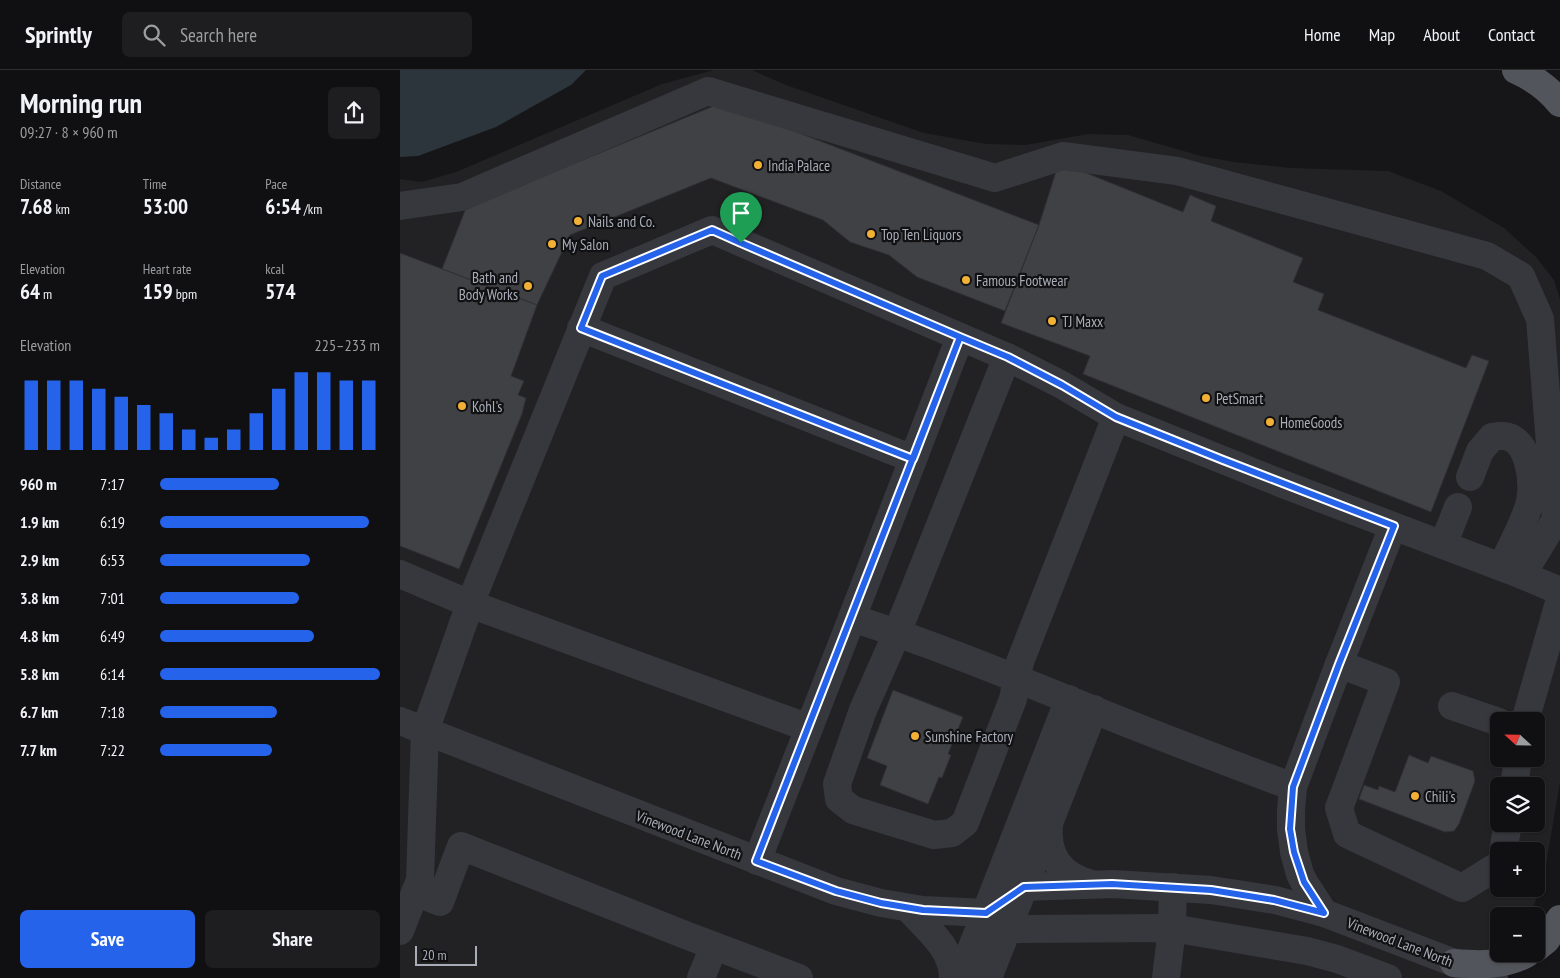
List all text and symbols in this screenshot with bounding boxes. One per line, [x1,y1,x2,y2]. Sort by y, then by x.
search box [122,12,472,57]
text: Sprintly [25,19,92,50]
icon: search [140,21,168,49]
text: Search here [180,23,257,47]
text: Home [1304,23,1341,46]
text: Map [1369,23,1395,46]
text: About [1423,23,1460,46]
text: Contact [1488,23,1535,46]
text: Morning run [20,84,142,121]
button: share [328,87,380,139]
text: 09:27 · 8 × 960 m [20,122,118,142]
place label: India Palace [768,156,830,175]
marker: India Palace [752,159,764,171]
text: Distance [20,175,61,193]
text: Time [143,175,167,193]
text: Pace [265,175,287,193]
pin [720,192,762,243]
text: 7.68 [20,193,52,220]
text: 53:00 [143,193,188,220]
text: 6:54 [265,193,301,220]
icon: arrive [727,199,755,227]
text: km [52,200,70,218]
text: /km [301,200,322,218]
place label: Nails and Co. [588,212,655,231]
marker: Nails and Co. [572,215,584,227]
place label: Top Ten Liquors [881,225,961,244]
marker: Top Ten Liquors [865,228,877,240]
place label: My Salon [562,235,609,254]
marker: My Salon [546,238,558,250]
text: Elevation [20,260,65,278]
text: Heart rate [143,260,192,278]
text: kcal [265,260,284,278]
place label: Bath and Body Works [459,268,518,304]
place label: Famous Footwear [976,271,1068,290]
marker: Famous Footwear [960,274,972,286]
text: 64 [20,278,40,305]
text: 159 [143,278,173,305]
text: 574 [265,278,295,305]
marker: Bath and Body Works [522,280,534,292]
text: m [40,285,52,303]
text: bpm [173,285,197,303]
place label: TJ Maxx [1062,312,1103,331]
marker: TJ Maxx [1046,315,1058,327]
text: Elevation [20,335,71,355]
text: 225–233 m [315,335,380,355]
place label: PetSmart [1216,389,1263,408]
marker: PetSmart [1200,392,1212,404]
place label: Kohl's [472,397,502,416]
marker: Kohl's [456,400,468,412]
place label: HomeGoods [1280,413,1342,432]
marker: HomeGoods [1264,416,1276,428]
text: 960 m [20,474,57,494]
text: 7:17 [100,474,125,494]
text: 1.9 km [20,512,59,532]
text: 6:19 [100,512,125,532]
text: 2.9 km [20,550,59,570]
text: 6:53 [100,550,125,570]
text: 3.8 km [20,588,59,608]
text: 7:01 [100,588,125,608]
text: 4.8 km [20,626,59,646]
text: 6:49 [100,626,125,646]
text: 5.8 km [20,664,59,684]
text: 6:14 [100,664,125,684]
text: 6.7 km [20,702,58,722]
text: 7:18 [100,702,125,722]
north arrow [1490,712,1545,768]
map controls [1490,712,1545,962]
place label: Sunshine Factory [925,727,1014,746]
marker: Sunshine Factory [909,730,921,742]
text: 7.7 km [20,740,57,760]
text: 7:22 [100,740,125,760]
button: layers [1490,777,1545,832]
place label: Chili's [1425,787,1455,806]
marker: Chili's [1409,790,1421,802]
street label: Vinewood Lane North [632,806,745,864]
button: + [1490,842,1545,897]
button: − [1490,907,1545,962]
button: Save [20,910,195,968]
button: Share [205,910,380,968]
street label: Vinewood Lane North [1343,913,1456,971]
scale bar [415,943,478,966]
text: 20 m [422,946,447,964]

